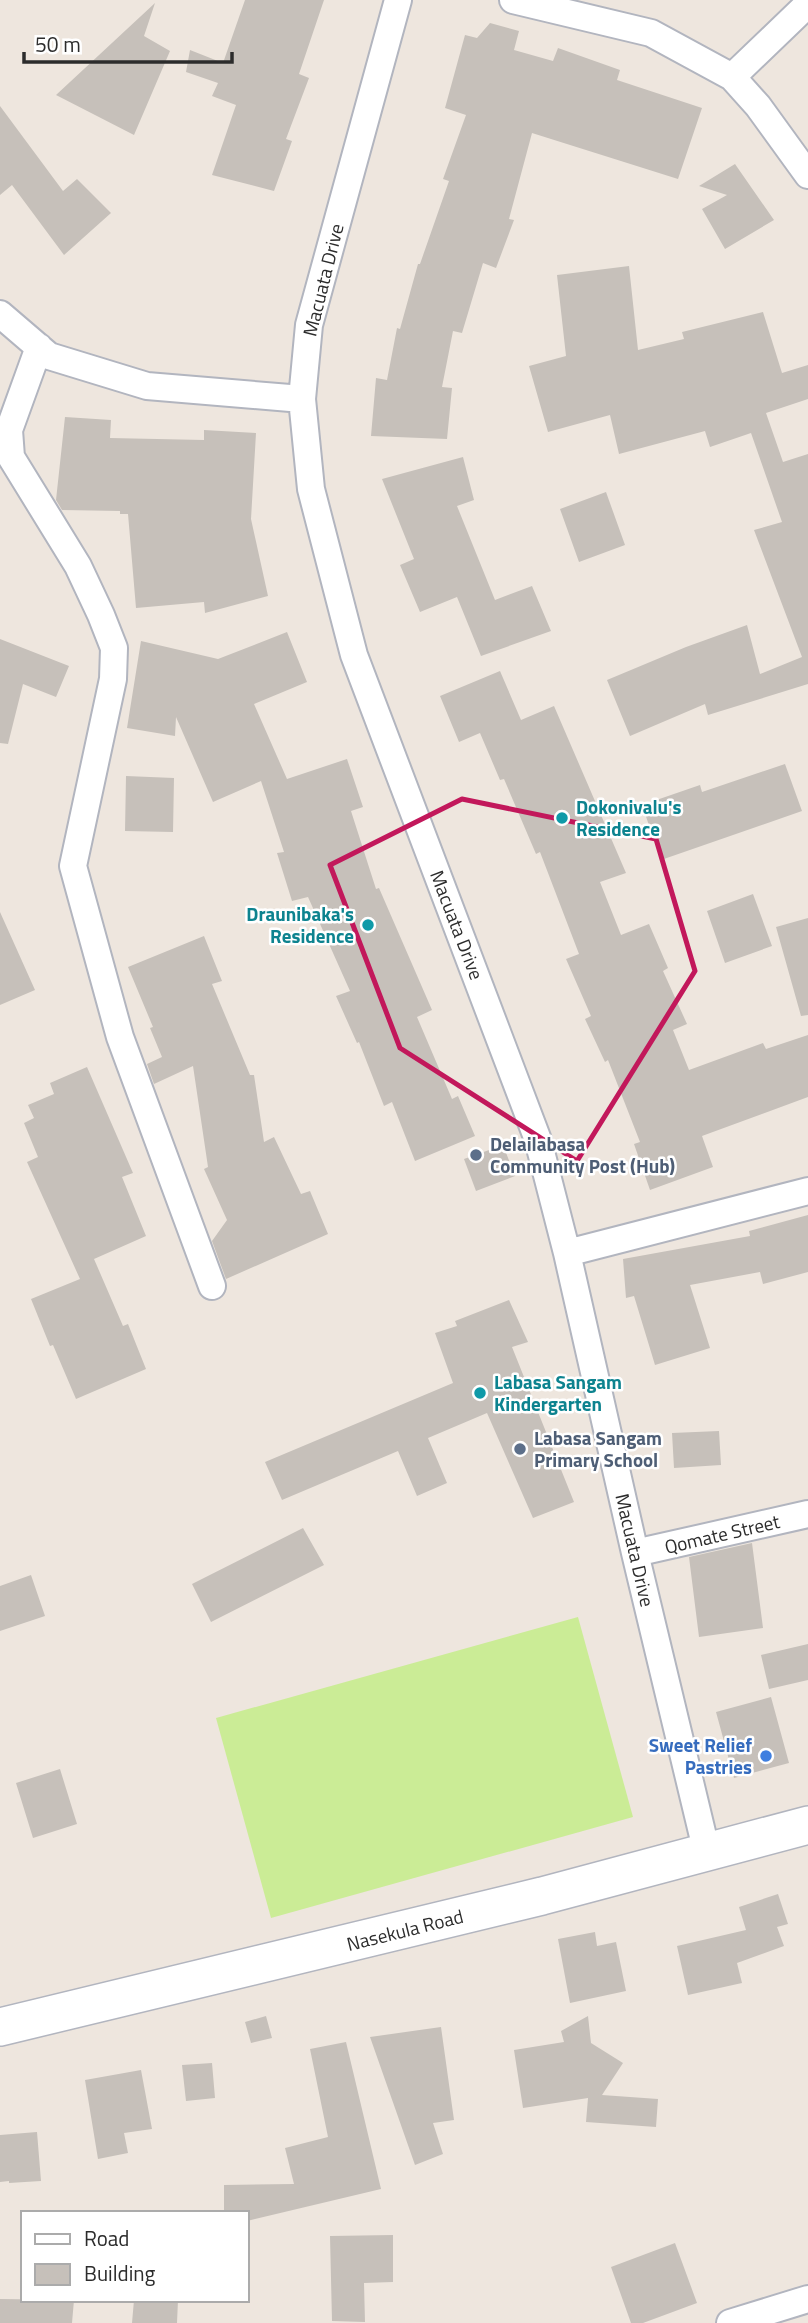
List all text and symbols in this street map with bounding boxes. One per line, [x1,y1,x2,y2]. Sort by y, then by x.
scale bar [24,21,233,65]
text: 50 m [35,28,81,60]
street label: Macuata Drive [294,220,351,339]
place label: Dokonivalu's Residence [576,792,682,843]
marker: Dokonivalu's Residence [554,810,570,826]
street label: Macuata Drive [423,866,492,984]
place label: Draunibaka's Residence [246,899,354,950]
marker: Draunibaka's Residence [360,917,376,933]
place label: Delailabasa Community Post (Hub) [490,1129,675,1180]
marker: Delailabasa Community Post (Hub) [468,1147,484,1163]
place label: Labasa Sangam Kindergarten [494,1367,622,1418]
marker: Labasa Sangam Kindergarten [472,1385,488,1401]
place label: Labasa Sangam Primary School [534,1423,662,1474]
marker: Labasa Sangam Primary School [512,1441,528,1457]
street label: Macuata Drive [608,1490,663,1609]
street label: Qomate Street [661,1506,783,1561]
place label: Sweet Relief Pastries [649,1730,752,1781]
marker: Sweet Relief Pastries [758,1748,774,1764]
street label: Nasekula Road [344,1901,466,1958]
legend [21,2211,248,2302]
text: Road [84,2222,129,2254]
text: Building [84,2257,156,2289]

